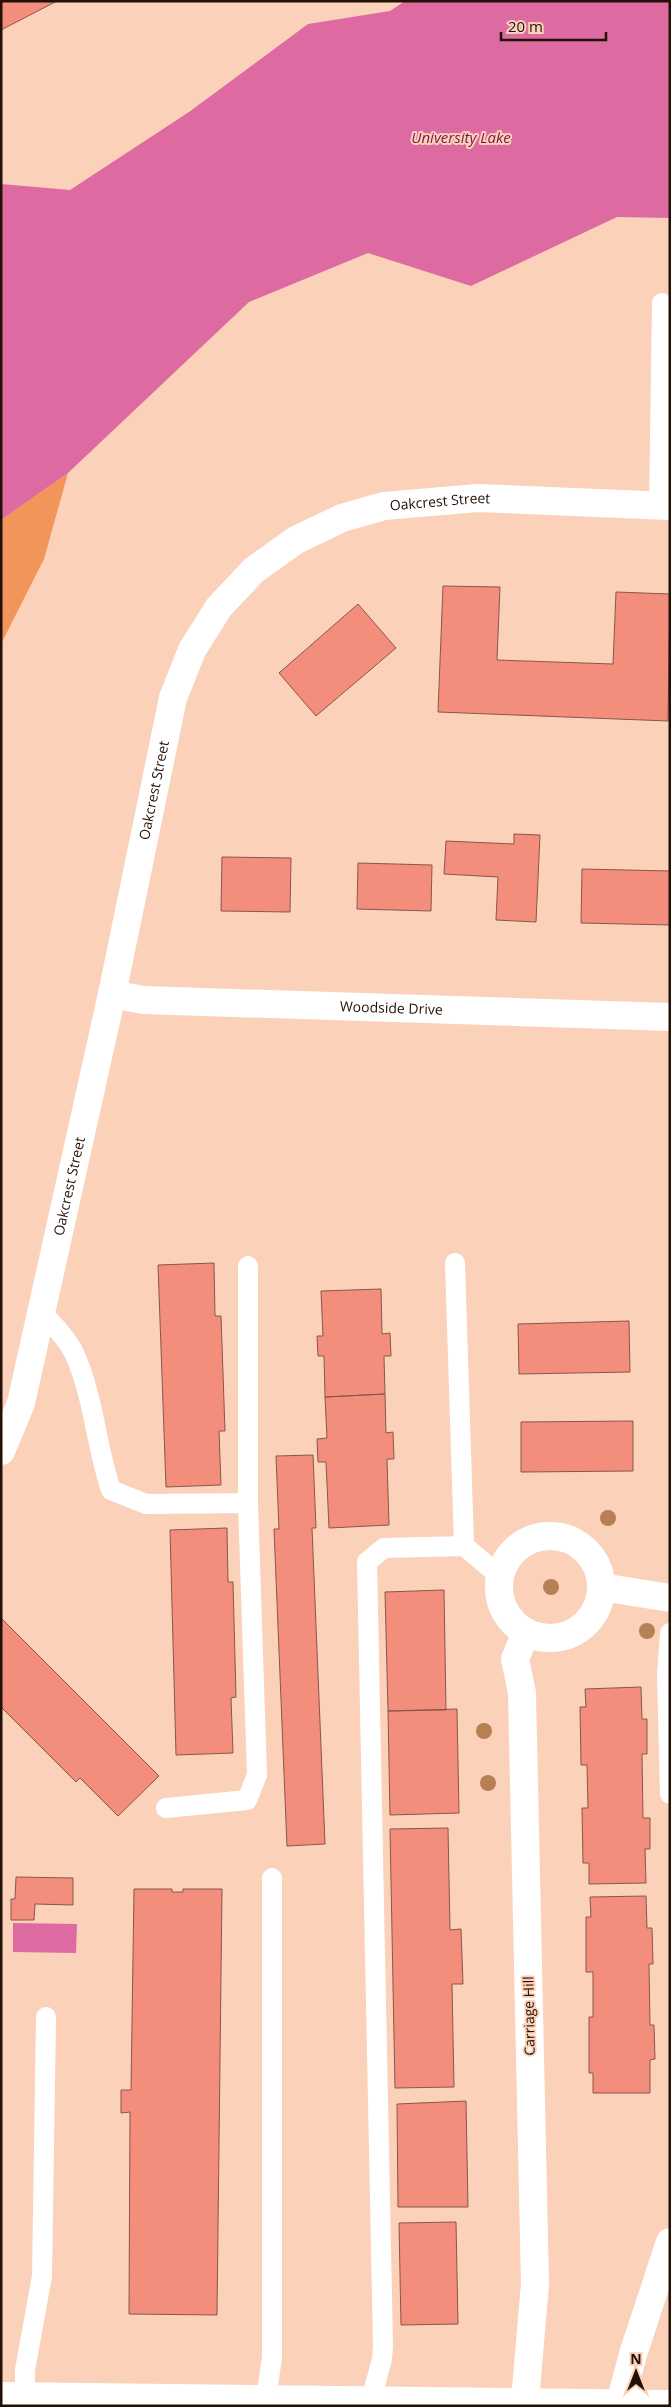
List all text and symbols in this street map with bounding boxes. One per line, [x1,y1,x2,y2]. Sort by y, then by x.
scale bar [501,10,606,42]
text: 20 m [508,16,543,36]
water label: University Lake [411,127,511,147]
street label: Oakcrest Street [389,488,491,514]
street label: Oakcrest Street [134,739,173,841]
street label: Woodside Drive [340,996,443,1019]
street label: Oakcrest Street [49,1135,89,1237]
street label: Carriage Hill [518,1976,539,2056]
north arrow [611,2347,661,2397]
text: N [630,2349,642,2368]

